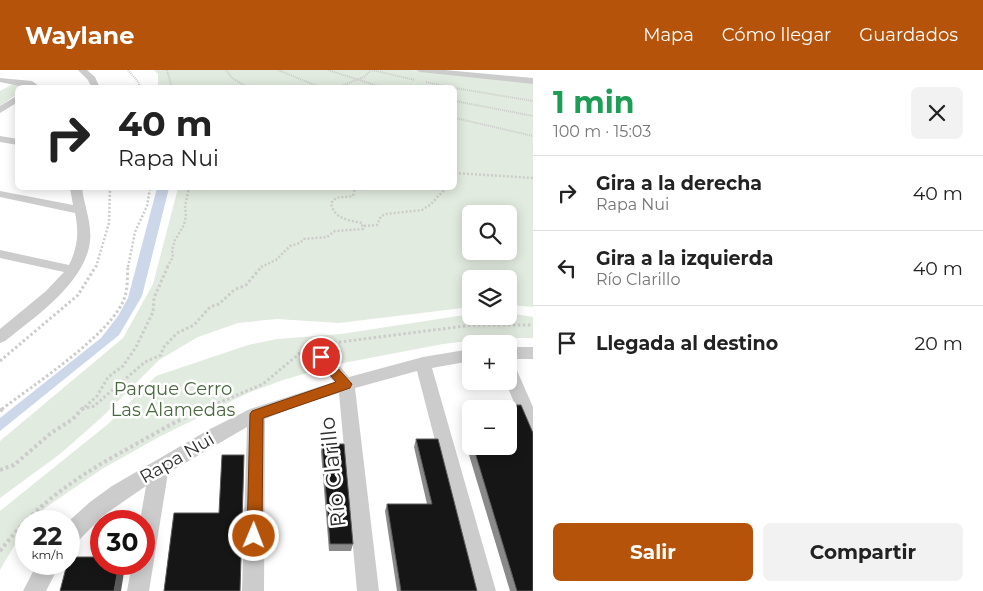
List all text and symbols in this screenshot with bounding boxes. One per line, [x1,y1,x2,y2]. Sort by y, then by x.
text: Waylane [25,21,134,50]
text: Mapa [643,24,694,46]
text: Cómo llegar [722,24,831,46]
text: Guardados [859,24,958,46]
text: 1 min [553,84,634,121]
button: close [911,87,963,139]
text: 40 m [118,102,213,145]
icon: right [35,105,100,170]
text: 100 m · 15:03 [553,122,651,141]
text: Rapa Nui [118,145,219,172]
text: Gira a la derecha [596,172,762,195]
icon: right [553,179,581,207]
text: 40 m [913,182,963,205]
text: Rapa Nui [596,195,669,214]
map controls [462,205,517,455]
button: search [462,205,517,260]
text: Gira a la izquierda [596,247,774,270]
icon: left [553,254,581,282]
text: 40 m [913,257,963,280]
button: layers [462,270,517,325]
text: Río Clarillo [596,270,680,289]
icon: arrive [553,329,581,357]
text: Llegada al destino [596,332,778,355]
text: 20 m [915,332,963,355]
button: + [462,335,517,390]
pin [300,336,342,378]
icon: arrive [307,343,335,371]
park label: Parque Cerro Las Alamedas [111,378,236,421]
button: − [462,400,517,455]
street label: Río Clarillo [314,416,351,528]
street label: Rapa Nui [136,428,218,488]
position arrow [227,509,279,561]
speed limit sign: 30 [90,510,155,575]
text: 22 [33,521,62,551]
button: Salir [553,523,753,581]
button: Compartir [763,523,963,581]
text: km/h [31,547,64,562]

